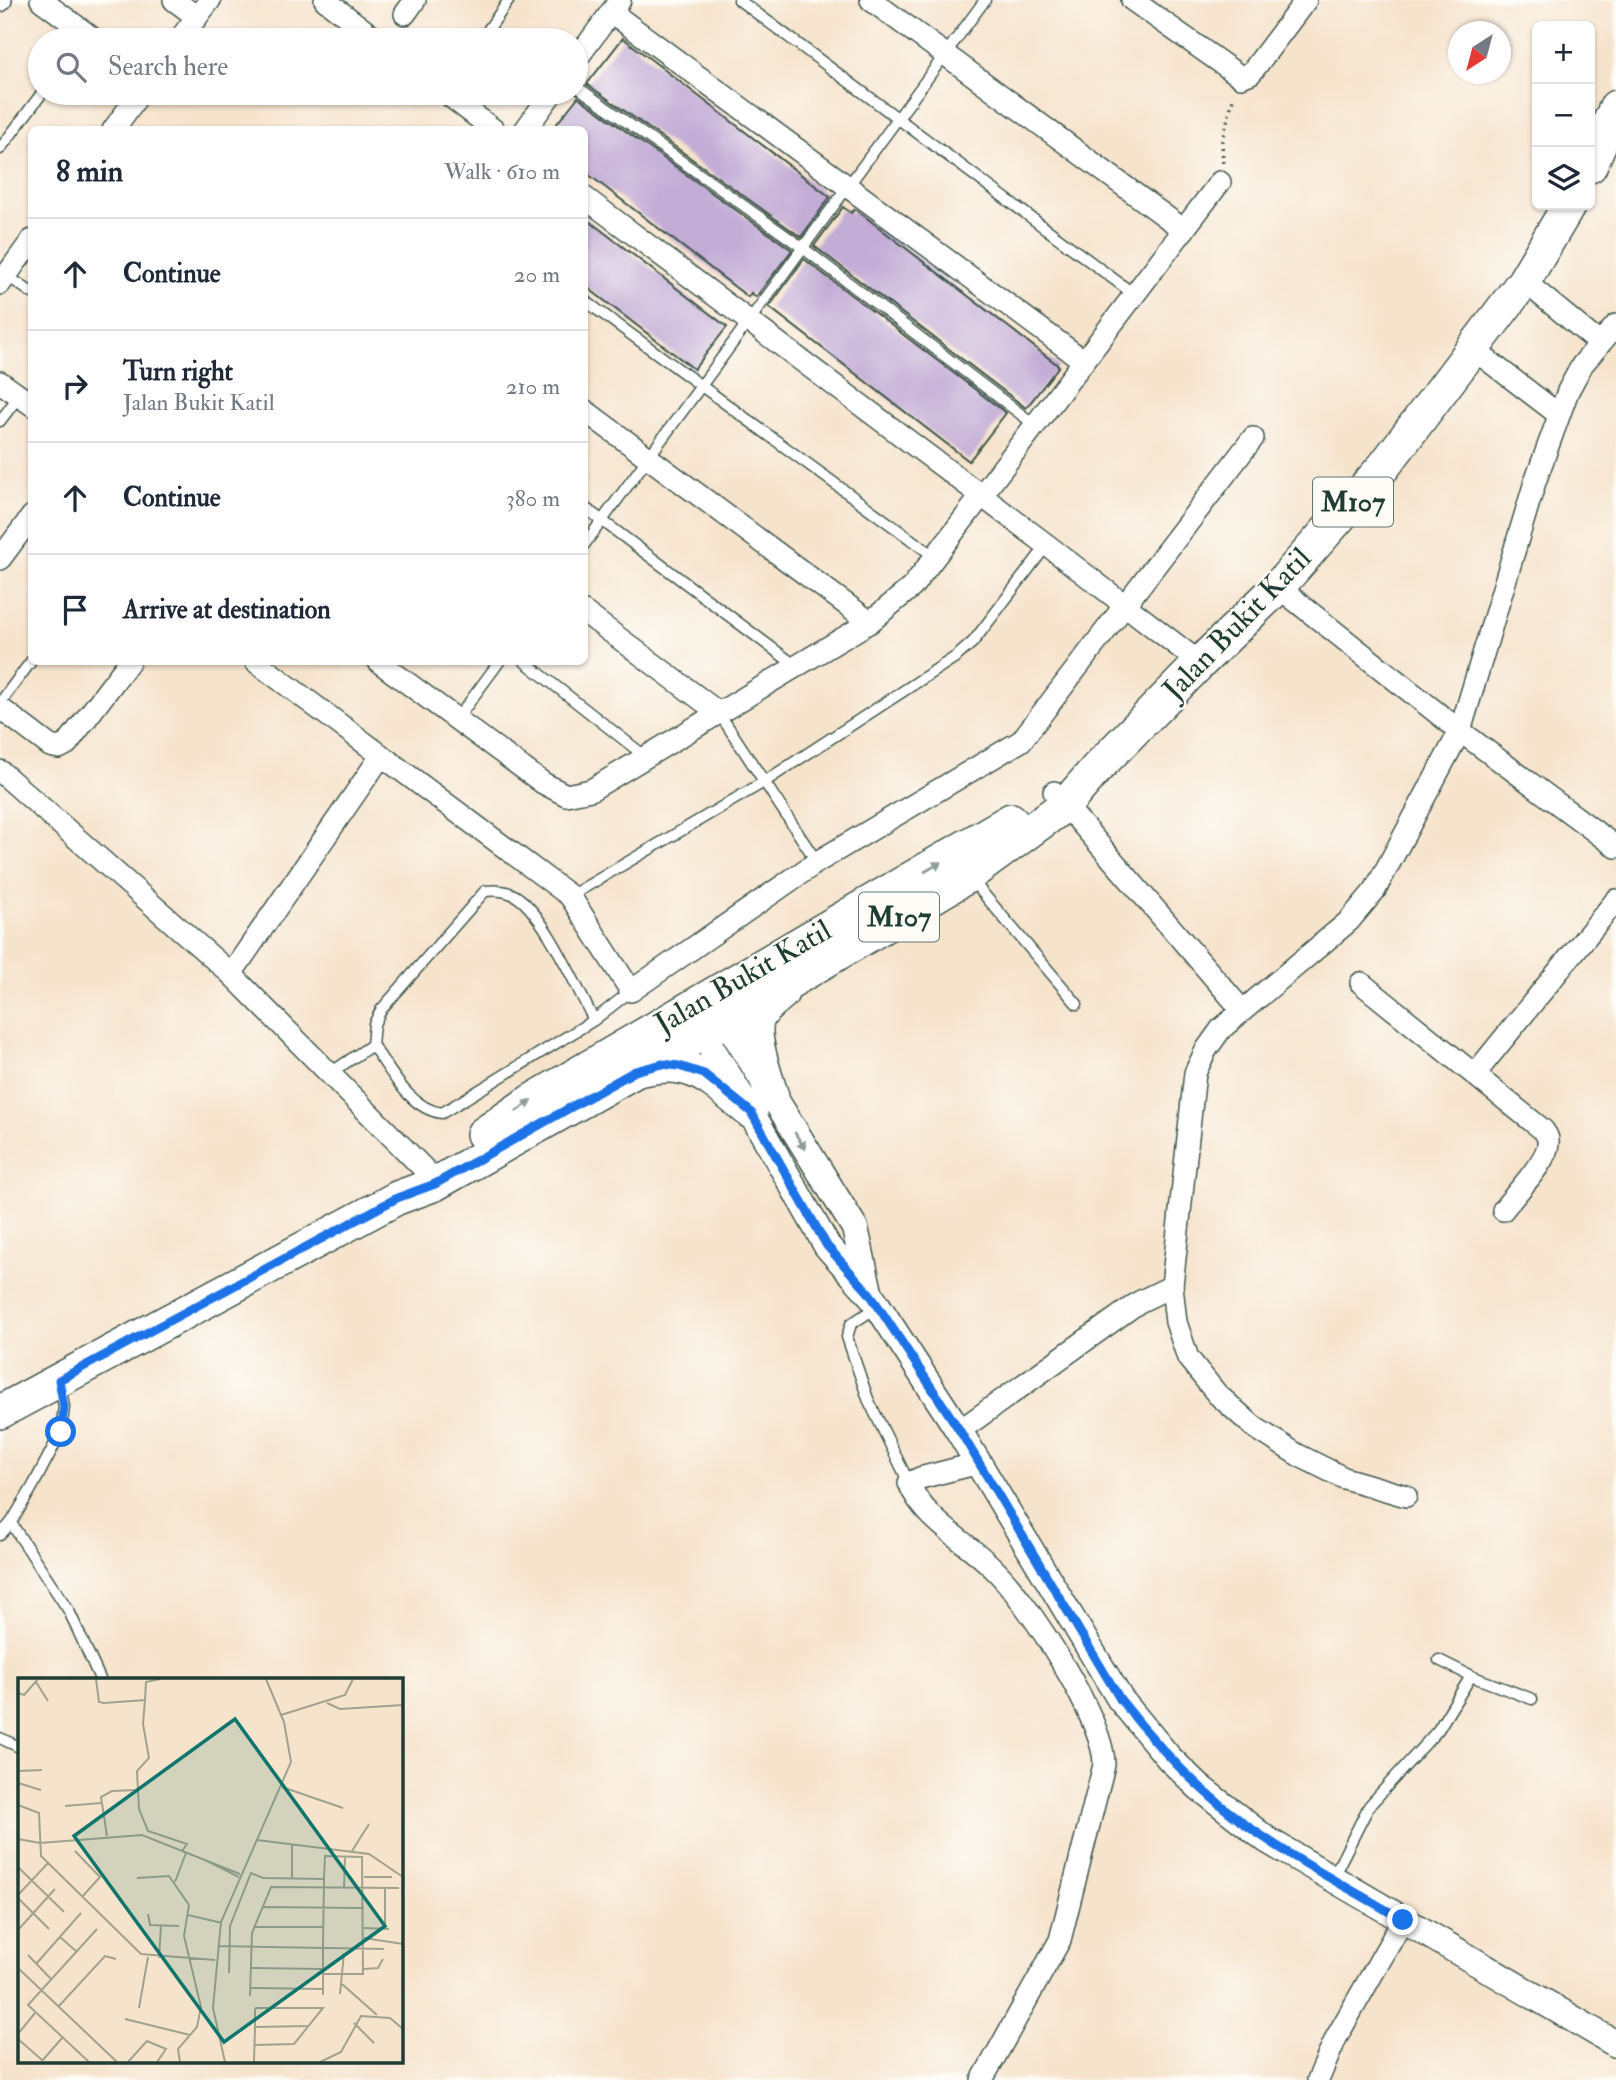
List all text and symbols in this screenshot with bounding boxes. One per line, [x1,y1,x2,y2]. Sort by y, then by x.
north arrow [1448,21,1511,84]
map controls [1532,21,1595,210]
button: + [1532,21,1595,84]
search box [28,28,588,105]
icon: search [52,48,90,86]
text: Search here [108,51,228,83]
button: − [1532,84,1595,147]
button: layers [1532,147,1595,210]
text: 8 min [56,153,123,190]
text: Walk · 610 m [444,157,560,186]
icon: ahead [56,255,94,293]
text: Continue [123,258,221,290]
text: 20 m [514,260,560,289]
text: Turn right [123,356,233,388]
icon: right [56,367,94,405]
text: 210 m [506,372,560,401]
text: Jalan Bukit Katil [123,388,275,417]
road number: M107 [1313,477,1393,526]
icon: ahead [56,479,94,517]
text: Continue [123,482,221,514]
text: 380 m [506,484,560,513]
street label: Jalan Bukit Katil [1154,540,1319,709]
icon: arrive [56,591,94,629]
text: Arrive at destination [123,594,331,626]
one-way arrow [923,861,942,873]
road number: M107 [859,892,939,942]
street label: Jalan Bukit Katil [647,911,838,1043]
one-way arrow [515,1099,533,1113]
one-way arrow [794,1132,807,1151]
route start [45,1416,76,1447]
inset map [18,1678,402,2062]
route end [1387,1904,1418,1935]

